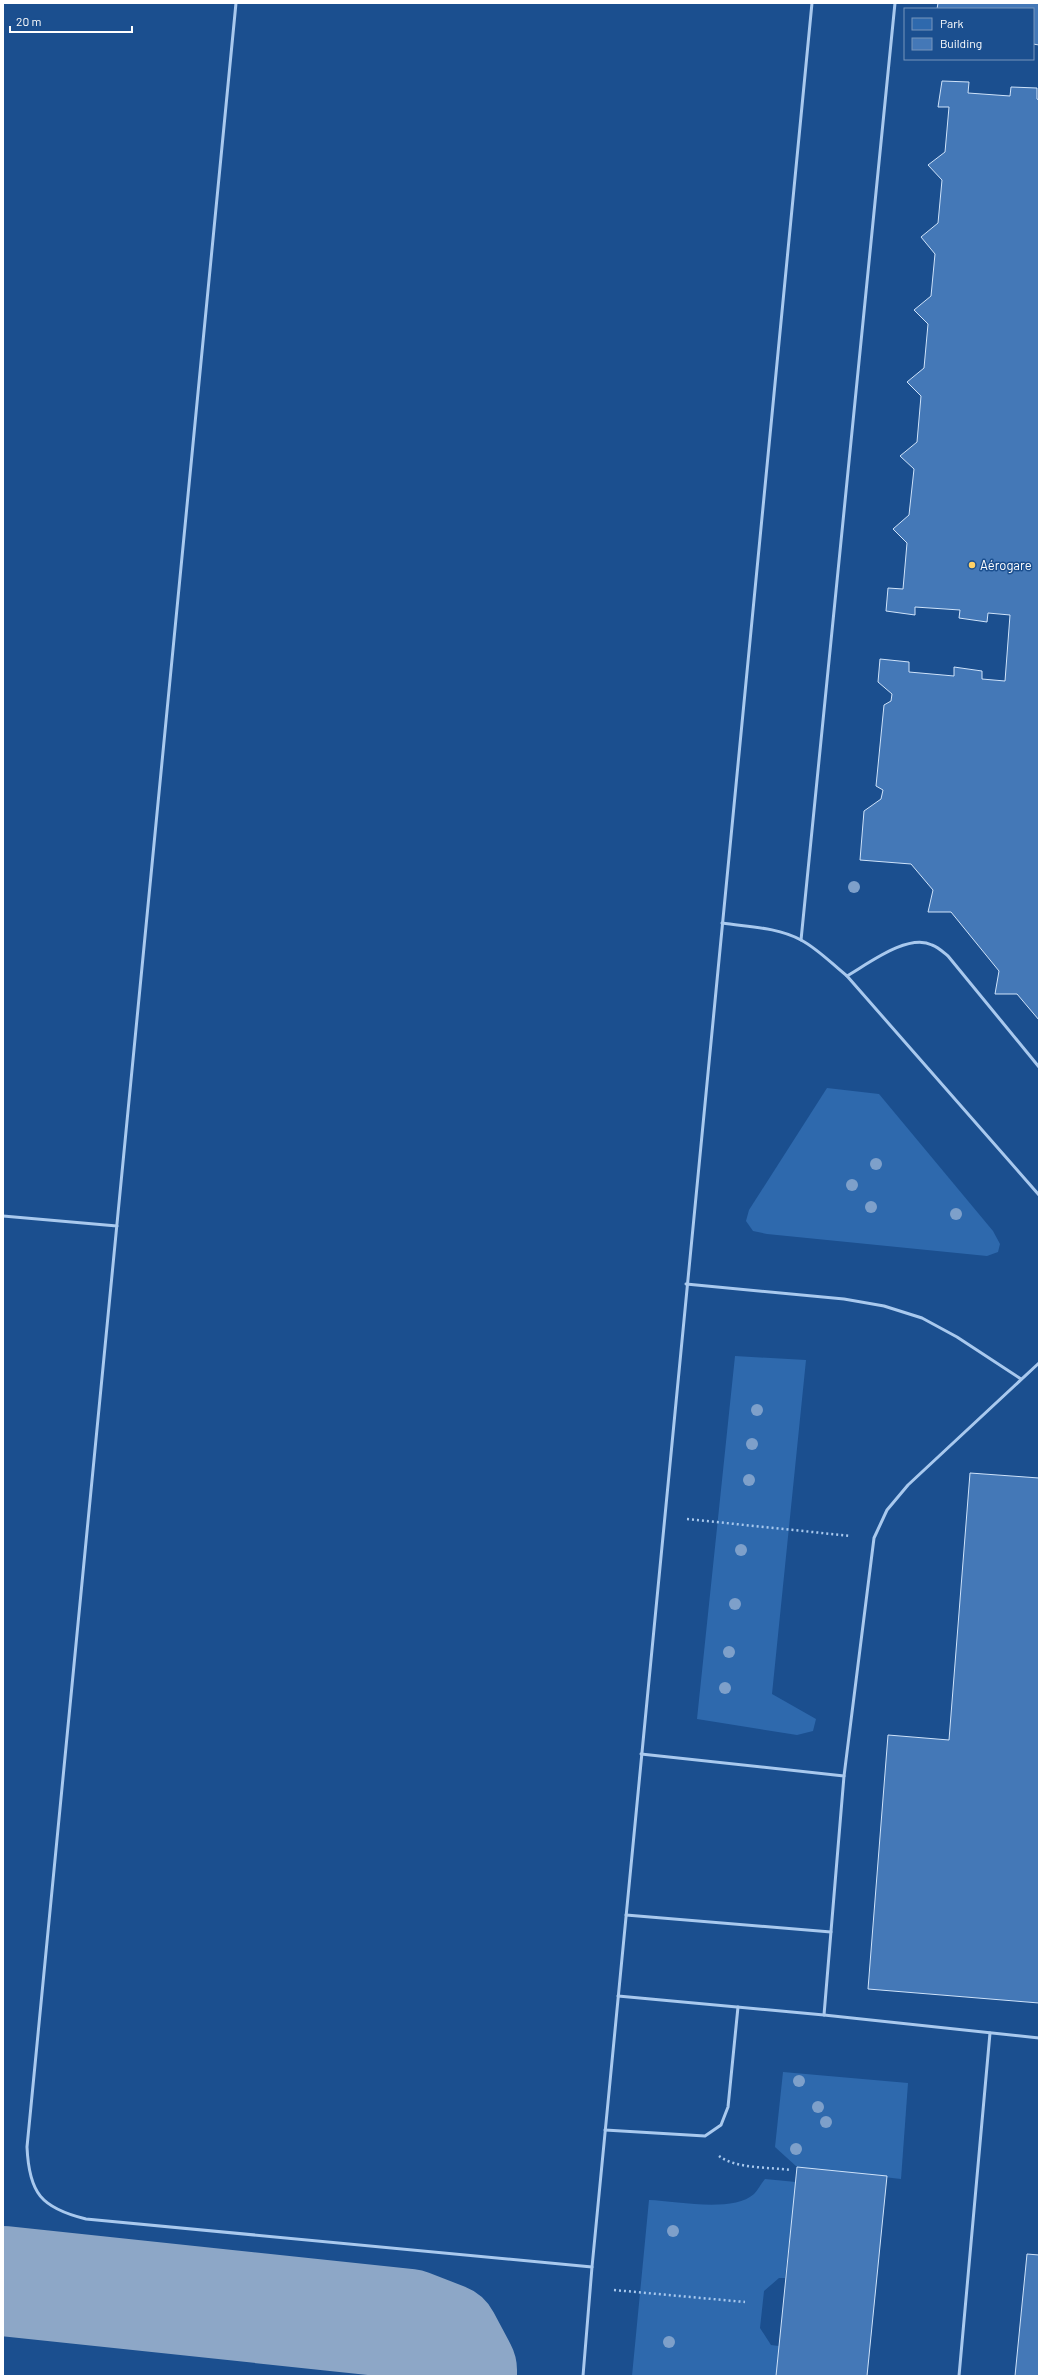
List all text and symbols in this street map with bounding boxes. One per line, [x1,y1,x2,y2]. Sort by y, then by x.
scale bar [10,8,132,34]
legend [904,8,1034,60]
text: 20 m [16,14,42,28]
text: Park [940,16,964,30]
text: Building [940,36,982,50]
place label: Aérogare [980,557,1032,573]
marker: Aérogare [967,560,977,570]

